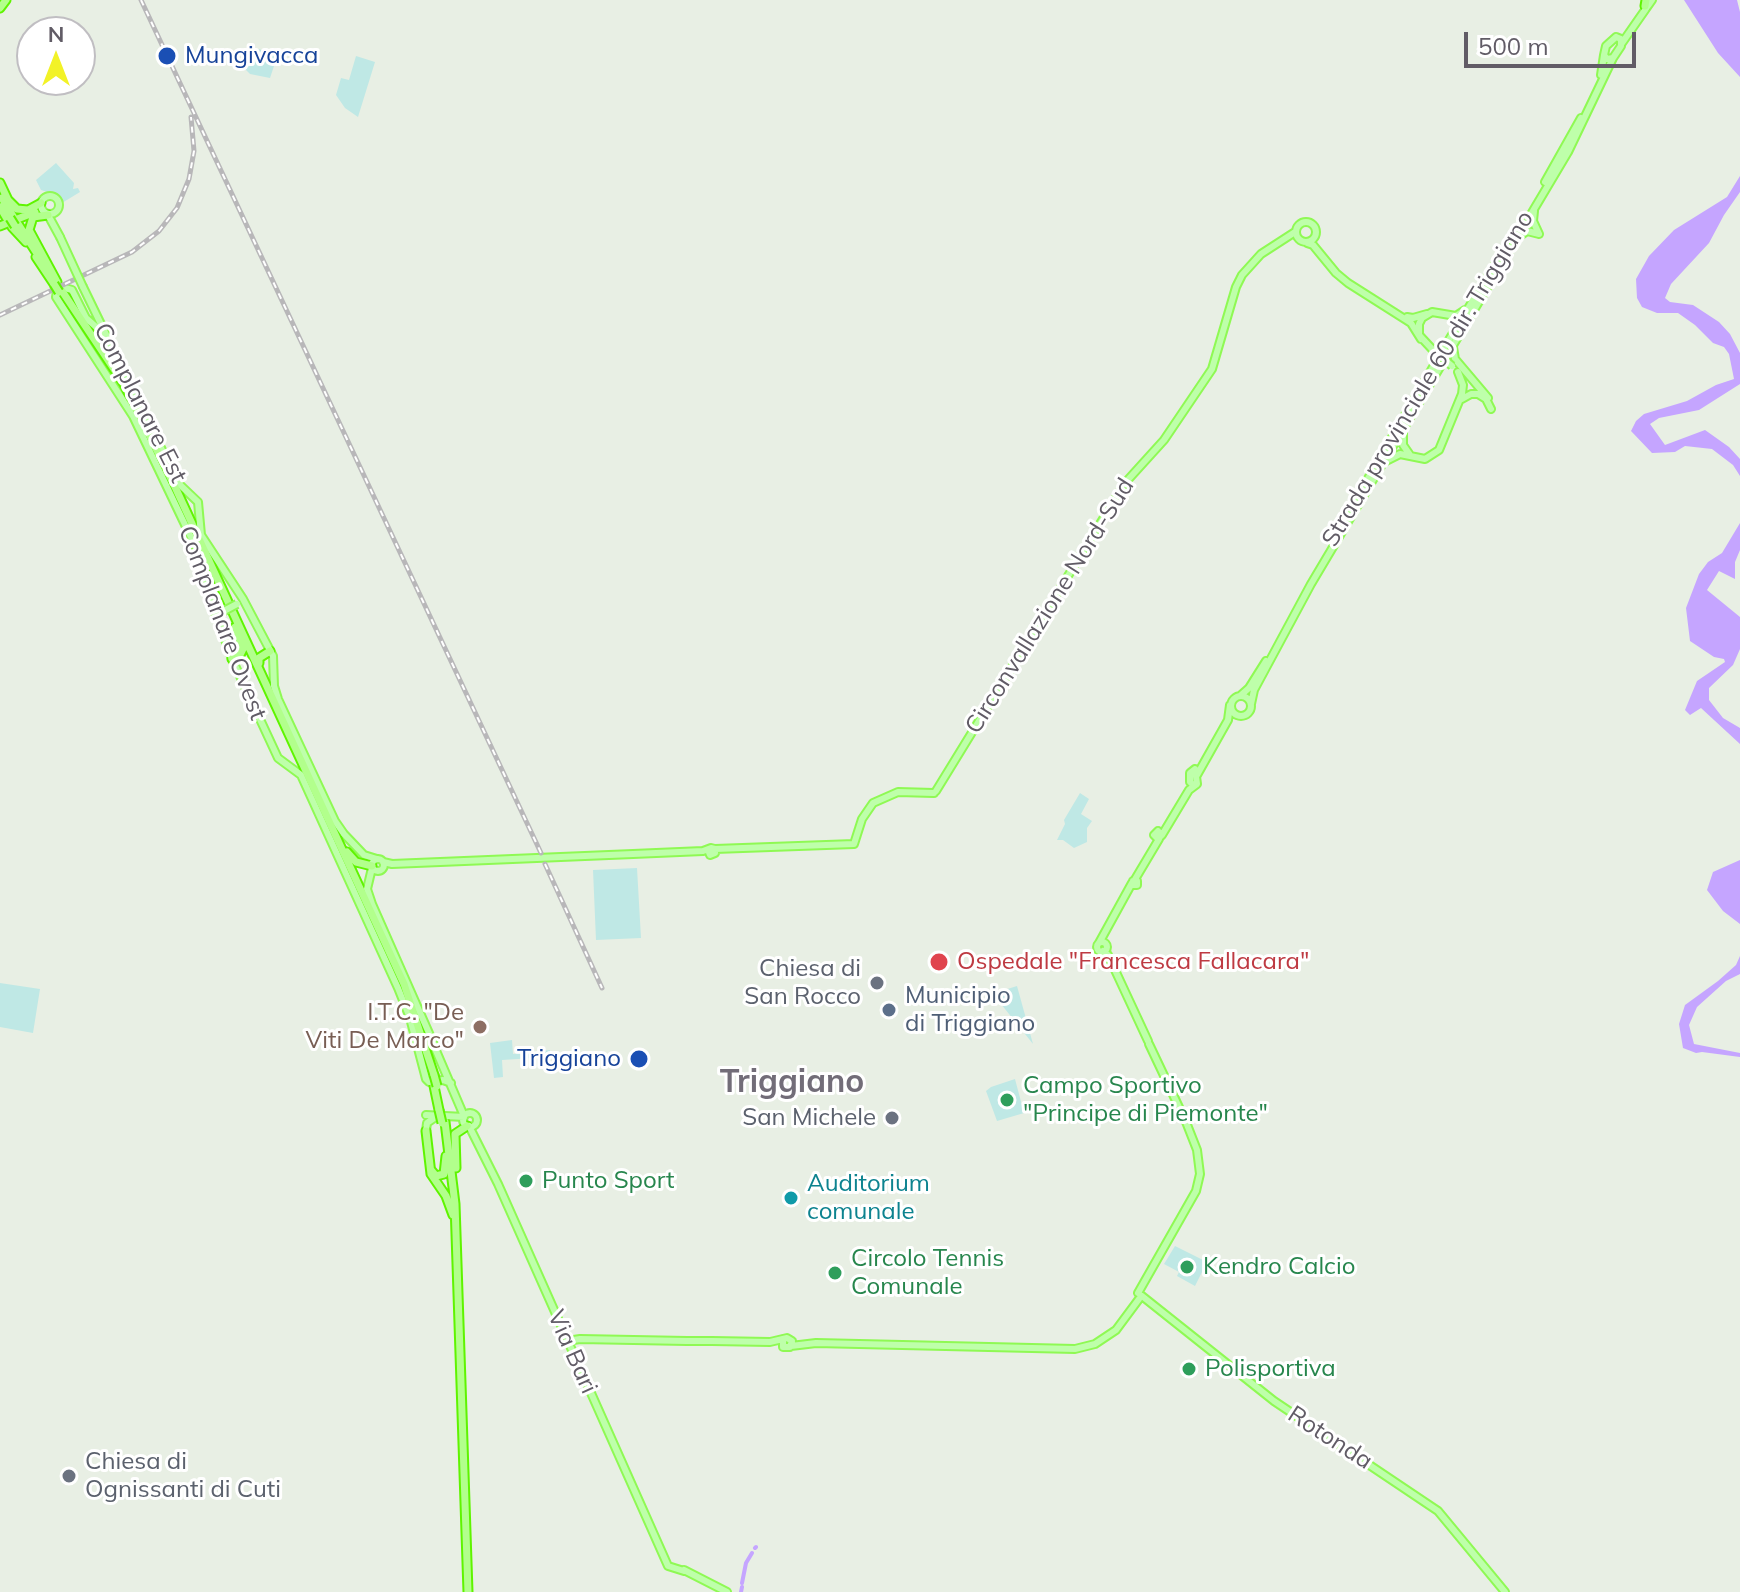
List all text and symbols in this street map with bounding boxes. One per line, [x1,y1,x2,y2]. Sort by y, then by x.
north arrow [16,16,96,96]
scale bar [1468,16,1640,66]
text: N [48,20,64,48]
text: 500 m [1478,31,1549,61]
place label: Mungivacca [185,42,318,70]
marker: Mungivacca [156,45,178,67]
street label: Strada provinciale 60 dir. Triggiano [1316,206,1540,552]
street label: Complanare Est [87,318,193,488]
street label: Circonvallazione Nord-Sud [959,473,1141,739]
street label: Complanare Ovest [172,522,272,724]
place label: Ospedale "Francesca Fallacara" [957,948,1309,976]
marker: Ospedale "Francesca Fallacara" [928,951,950,973]
place label: Chiesa di San Rocco [744,955,861,1011]
marker: Chiesa di San Rocco [868,974,886,992]
place label: Municipio di Triggiano [905,982,1035,1038]
place label: I.T.C. "De Viti De Marco" [306,999,464,1055]
marker: Municipio di Triggiano [880,1001,898,1019]
marker: I.T.C. "De Viti De Marco" [471,1018,489,1036]
place label: Triggiano [517,1045,621,1073]
marker: Triggiano [628,1048,650,1070]
district label: Triggiano [720,1063,864,1101]
place label: Campo Sportivo "Principe di Piemonte" [1023,1072,1268,1128]
marker: Campo Sportivo "Principe di Piemonte" [998,1091,1016,1109]
place label: San Michele [742,1104,876,1132]
marker: San Michele [883,1109,901,1127]
place label: Punto Sport [542,1167,674,1195]
place label: Auditorium comunale [807,1170,930,1226]
marker: Punto Sport [517,1172,535,1190]
marker: Auditorium comunale [782,1189,800,1207]
place label: Circolo Tennis Comunale [851,1245,1004,1301]
place label: Kendro Calcio [1203,1253,1355,1281]
marker: Kendro Calcio [1178,1258,1196,1276]
marker: Circolo Tennis Comunale [826,1264,844,1282]
street label: Via Bari [541,1306,603,1398]
place label: Polisportiva [1205,1355,1336,1383]
marker: Polisportiva [1180,1360,1198,1378]
street label: Rotonda [1282,1400,1378,1476]
place label: Chiesa di Ognissanti di Cuti [85,1448,281,1504]
marker: Chiesa di Ognissanti di Cuti [60,1467,78,1485]

